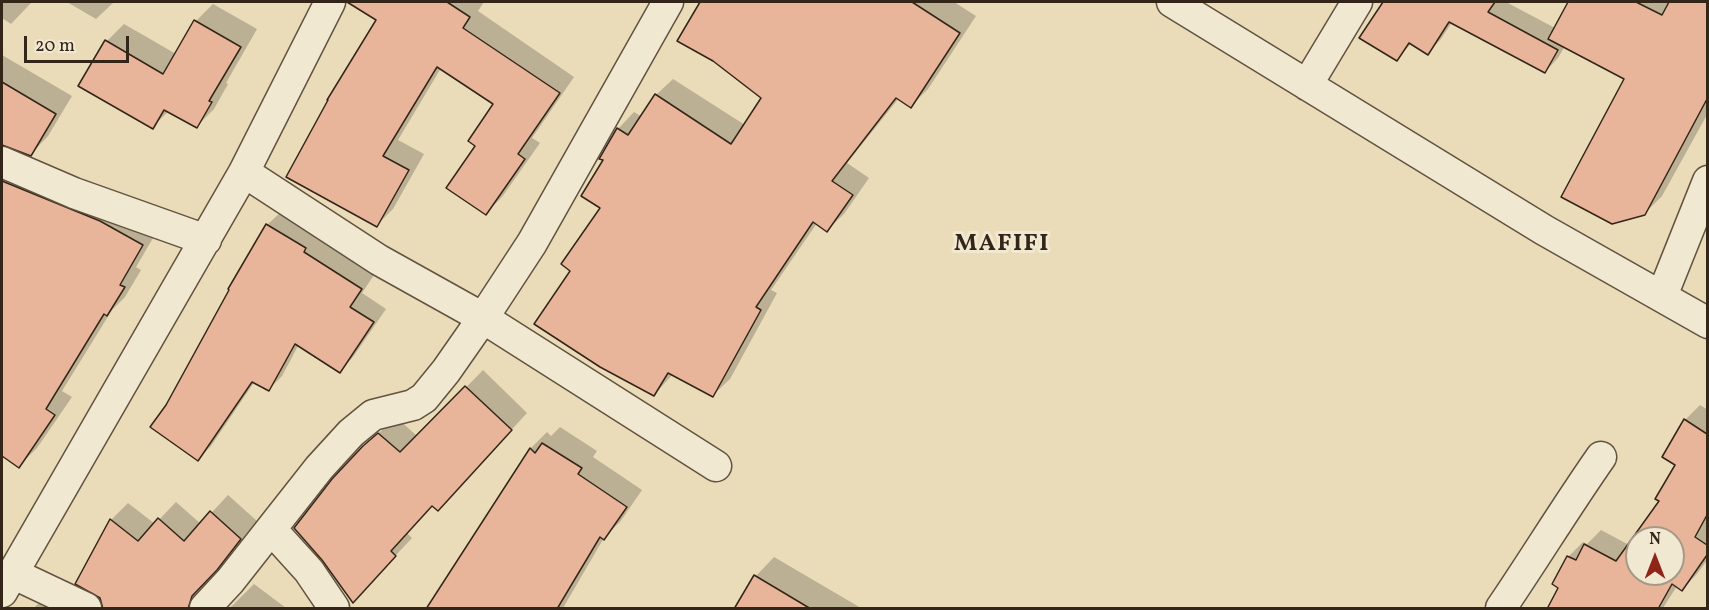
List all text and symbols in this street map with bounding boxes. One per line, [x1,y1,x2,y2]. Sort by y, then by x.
scale bar [27,24,132,62]
text: 20 m [35,34,75,59]
district label: MAFIFI [954,232,1050,260]
north arrow [1625,526,1685,586]
text: N [1649,529,1661,551]

